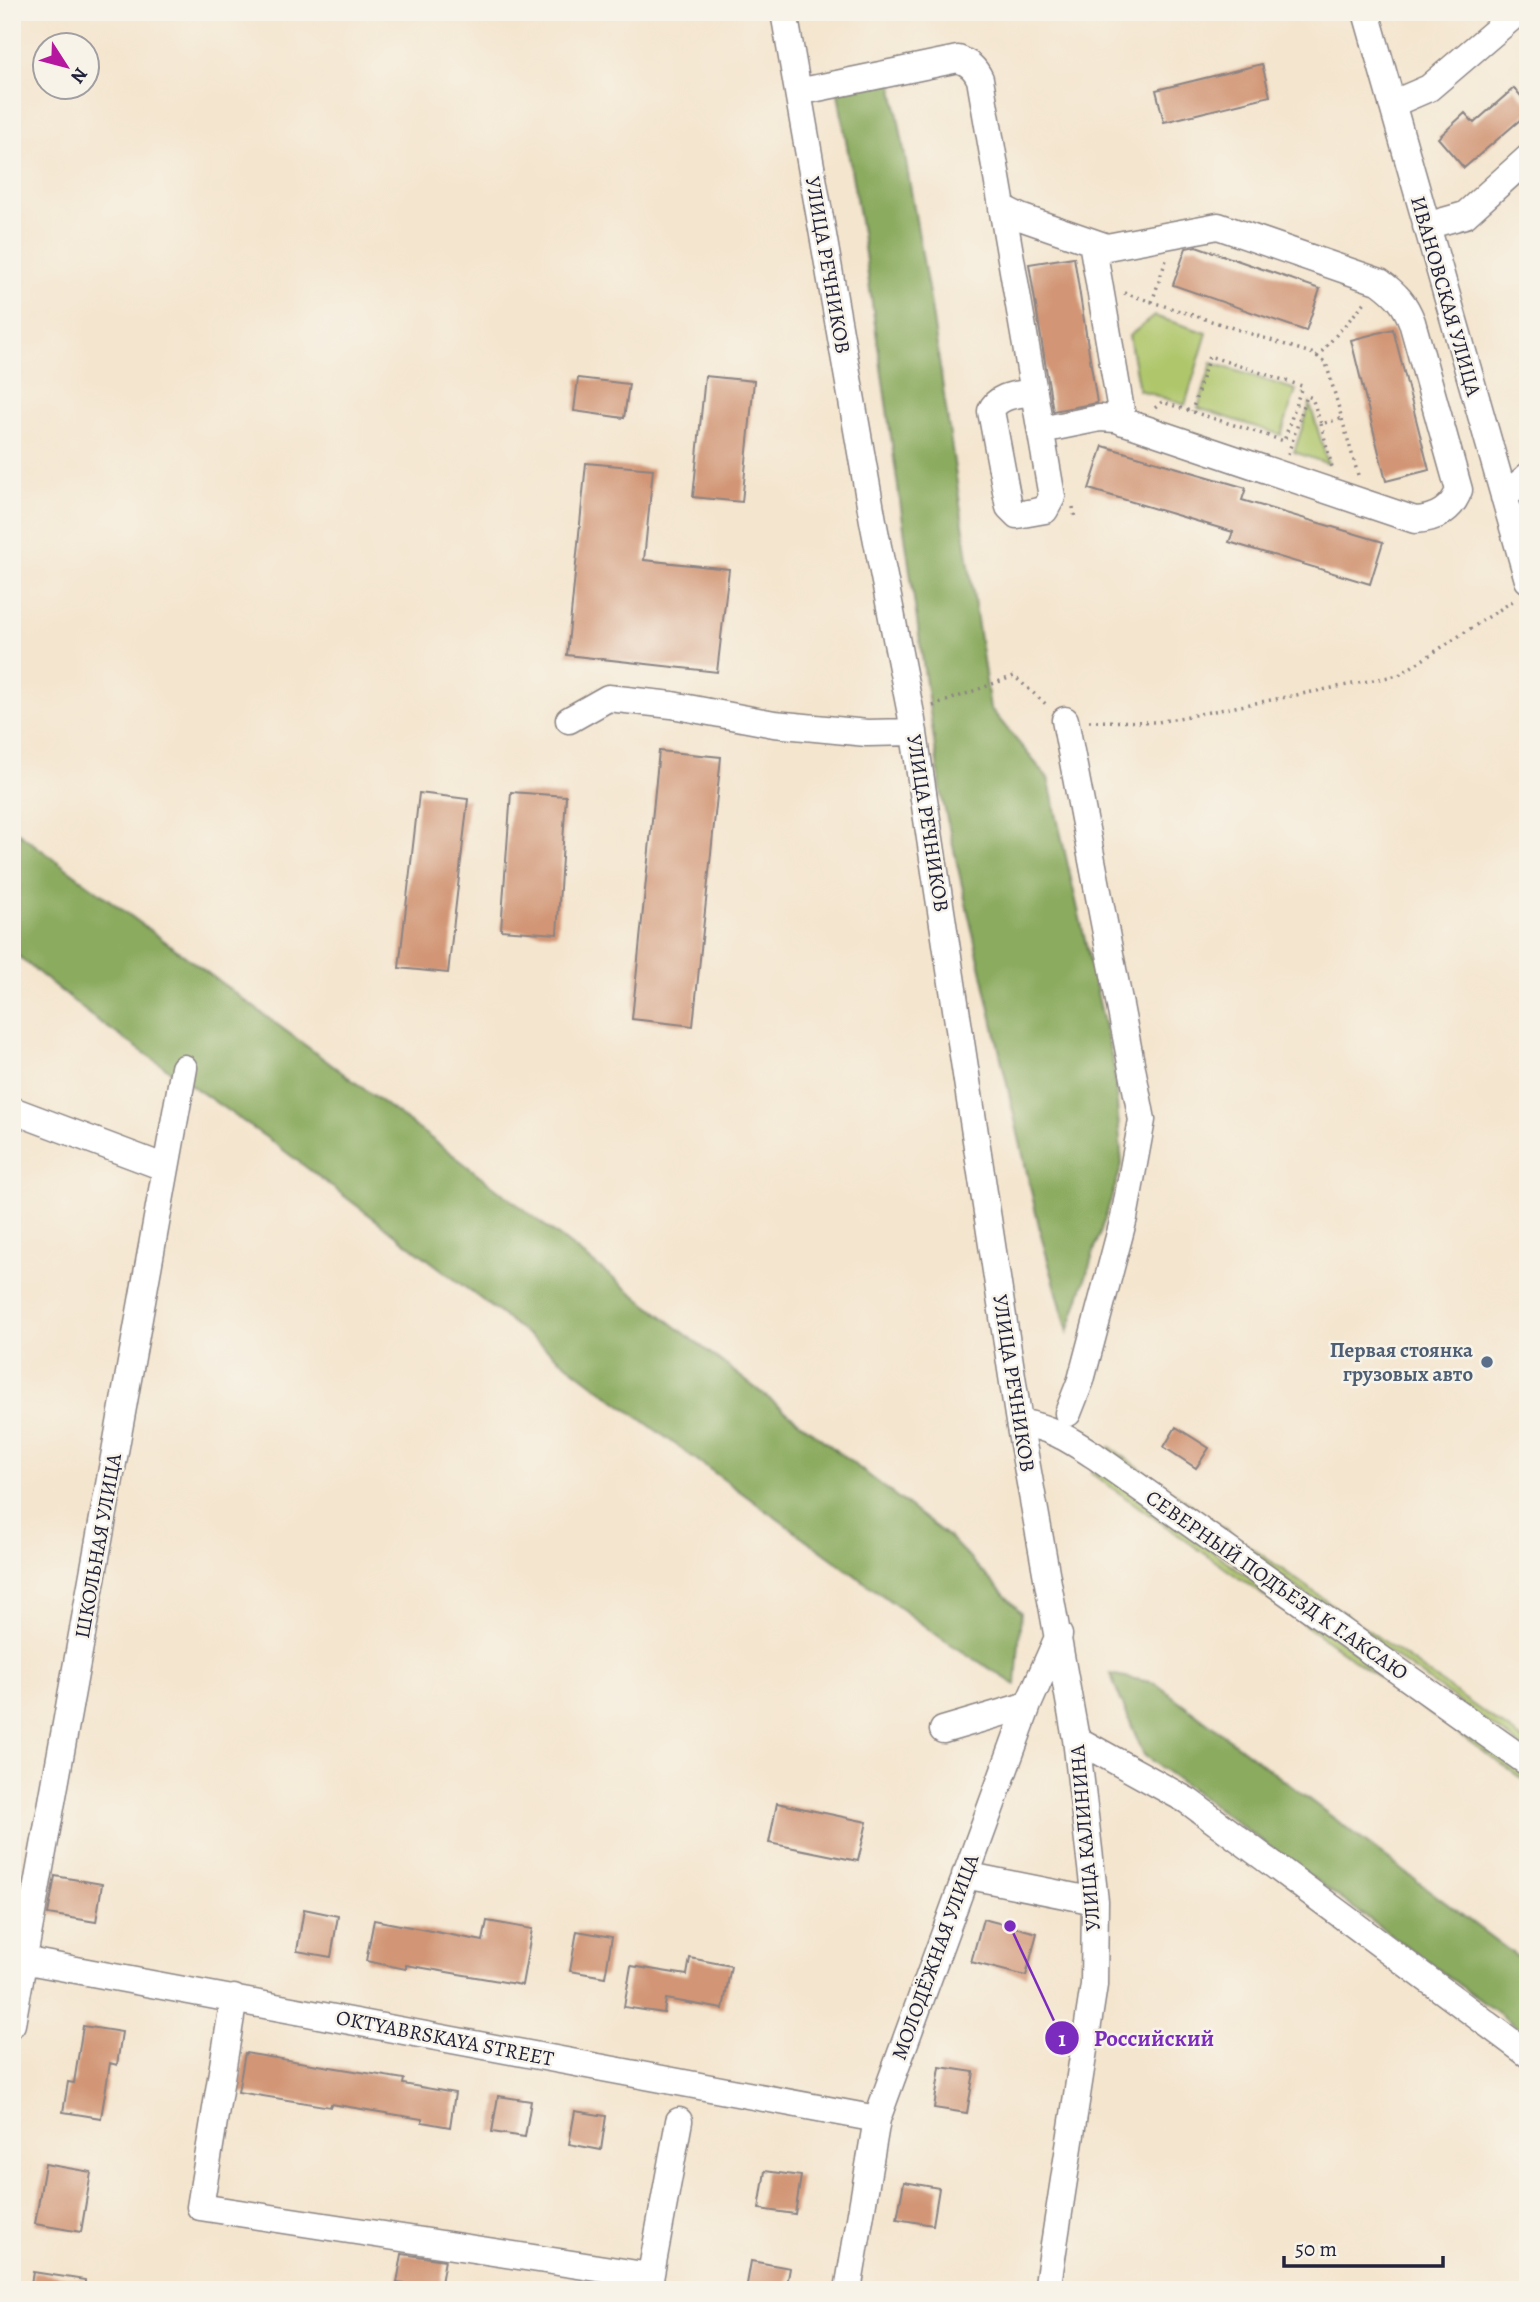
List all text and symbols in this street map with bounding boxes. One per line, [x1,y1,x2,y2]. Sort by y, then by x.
north arrow [32,32,102,102]
text: N [64,62,94,89]
street label: УЛИЦА РЕЧНИКОВ [799,174,857,356]
street label: ИВАНОВСКАЯ УЛИЦА [1404,193,1488,400]
street label: УЛИЦА РЕЧНИКОВ [900,732,956,914]
street label: УЛИЦА РЕЧНИКОВ [986,1292,1042,1474]
place label: Первая стоянка грузовых авто [1330,1336,1473,1388]
marker: Первая стоянка грузовых авто [1479,1354,1495,1370]
street label: ШКОЛЬНАЯ УЛИЦА [68,1451,128,1641]
street label: СЕВЕРНЫЙ ПОДЪЕЗД К Г.АКСАЮ [1140,1483,1414,1687]
street label: УЛИЦА КАЛИНИНА [1063,1743,1107,1932]
street label: МОЛОДЁЖНАЯ УЛИЦА [885,1850,986,2064]
street label: OKTYABRSKAYA STREET [334,2003,557,2073]
callout: Российский [1045,2016,1228,2060]
text: Российский [1094,2023,1214,2054]
text: 1 [1058,2025,1066,2053]
scale bar [1284,2225,1444,2269]
text: 50 m [1295,2235,1337,2263]

